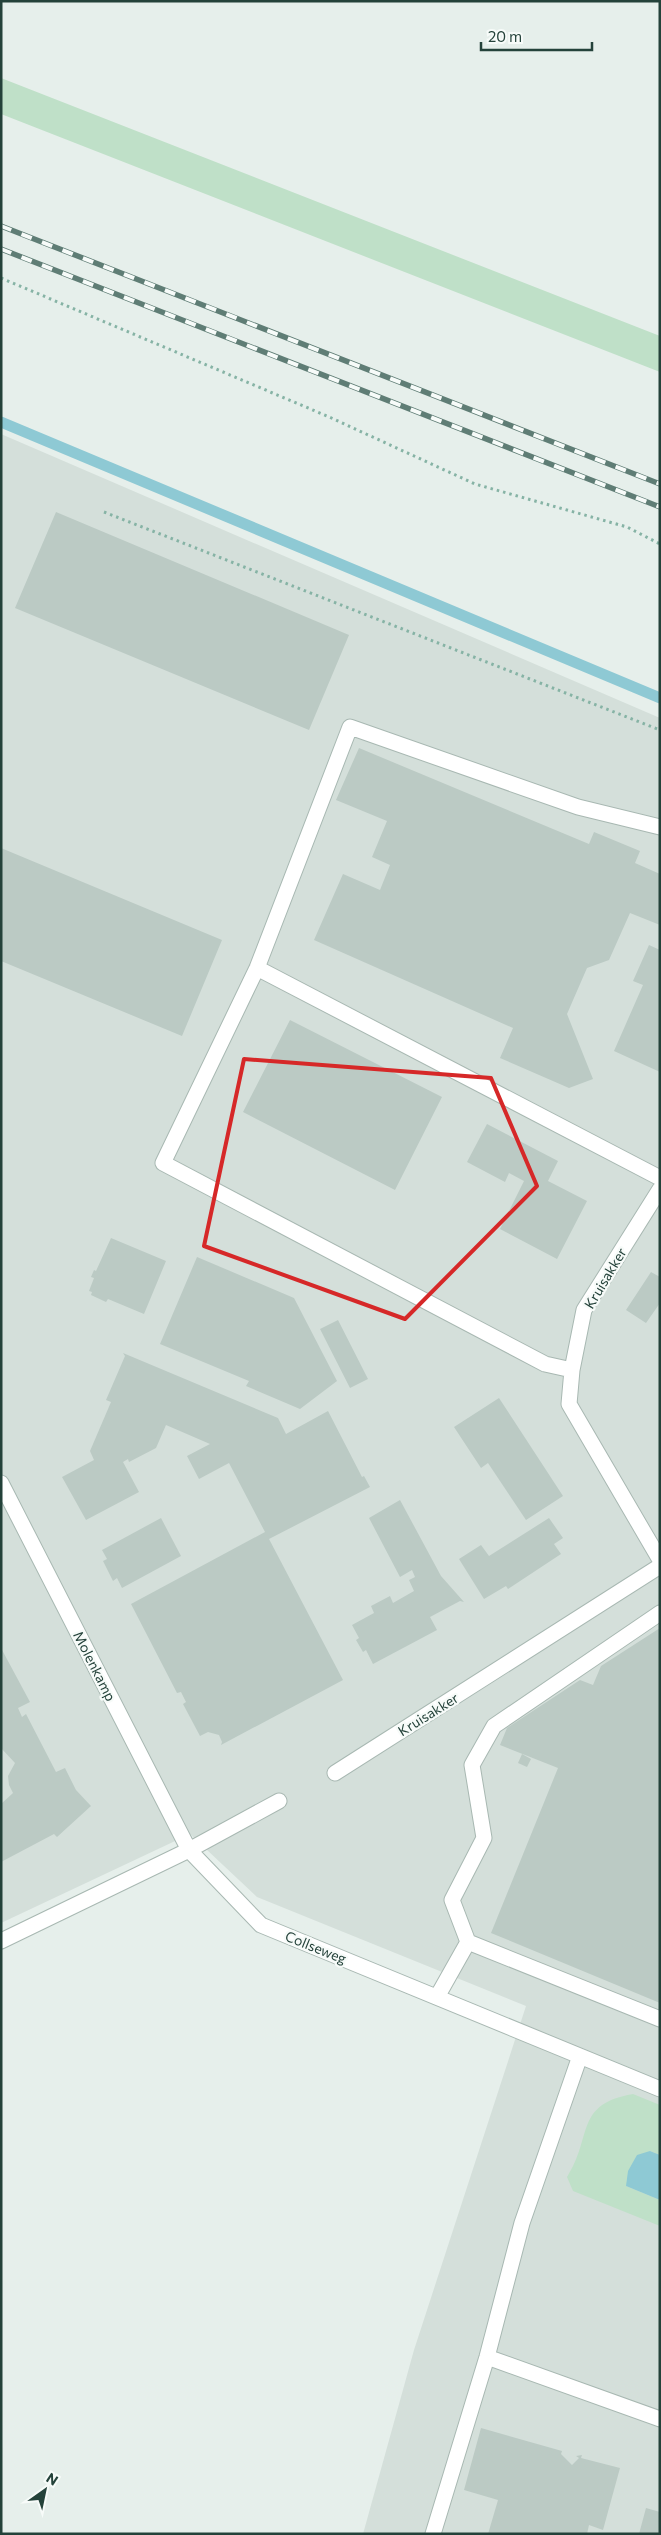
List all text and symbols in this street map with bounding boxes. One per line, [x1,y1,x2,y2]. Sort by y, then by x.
scale bar [481,20,592,52]
text: 20 m [488,27,522,45]
street label: Kruisakker [580,1244,630,1311]
street label: Molenkamp [70,1628,120,1704]
street label: Kruisakker [395,1689,462,1739]
street label: Collseweg [283,1927,350,1967]
north arrow [20,2465,70,2515]
text: N [43,2469,61,2489]

